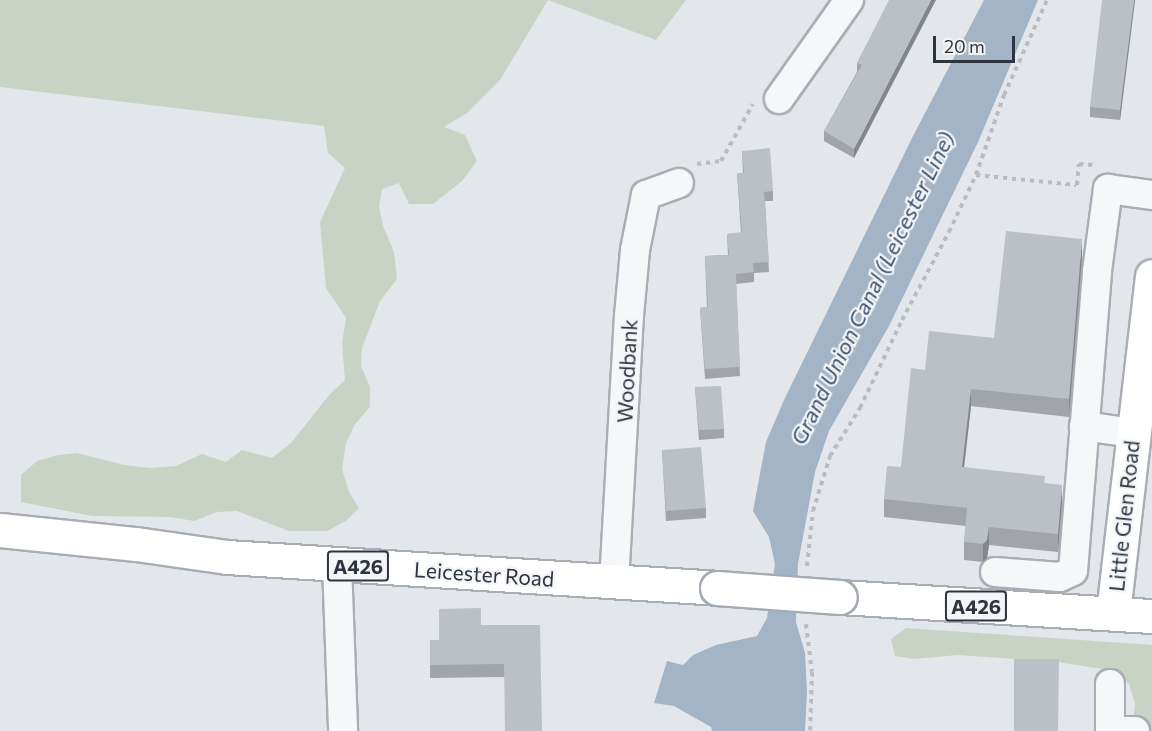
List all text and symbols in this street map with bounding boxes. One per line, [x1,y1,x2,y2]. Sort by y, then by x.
scale bar [936,24,1018,62]
text: 20 m [944,35,985,57]
water label: Grand Union Canal (Leicester Line) [785,127,959,449]
street label: Woodbank [612,318,642,424]
street label: Little Glen Road [1104,439,1144,593]
road number: A426 [326,549,389,583]
street label: Leicester Road [413,557,555,591]
road number: A426 [944,589,1008,623]

